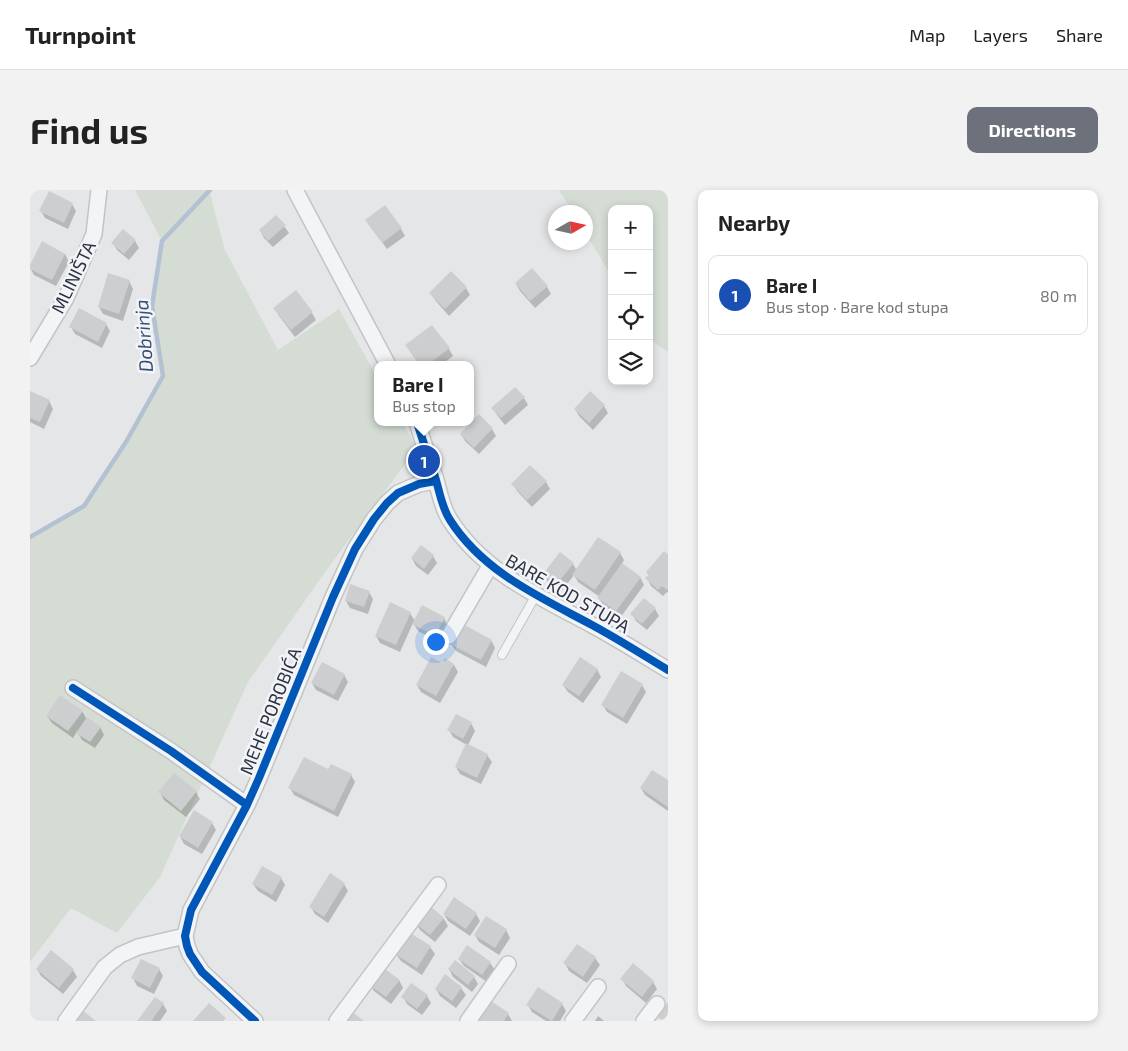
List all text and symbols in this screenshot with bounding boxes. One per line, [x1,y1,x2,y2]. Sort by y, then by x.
text: Turnpoint [25,20,136,49]
text: Map [909,24,945,46]
text: Layers [973,24,1028,46]
text: Share [1056,24,1103,46]
button: Directions [967,107,1098,153]
text: Find us [30,109,148,151]
north arrow [548,205,593,250]
map controls [608,205,653,385]
button: + [608,205,653,250]
text: Nearby [718,210,790,235]
street label: MLINIŠTA [46,236,100,317]
button: − [608,250,653,295]
text: Bare I [766,274,817,297]
text: 1 [732,286,738,305]
text: 80 m [1040,286,1077,305]
button: locate [608,295,653,340]
text: Bus stop · Bare kod stupa [766,297,948,316]
water label: Dobrinja [129,299,157,373]
button: layers [608,340,653,385]
popup [374,361,474,426]
text: Bare I [392,373,444,396]
text: Bus stop [392,396,456,415]
pin: 1 [408,442,440,480]
street label: BARE KOD STUPA [502,549,635,638]
your location [423,629,449,655]
street label: MEHE POROBIĆA [234,644,306,778]

